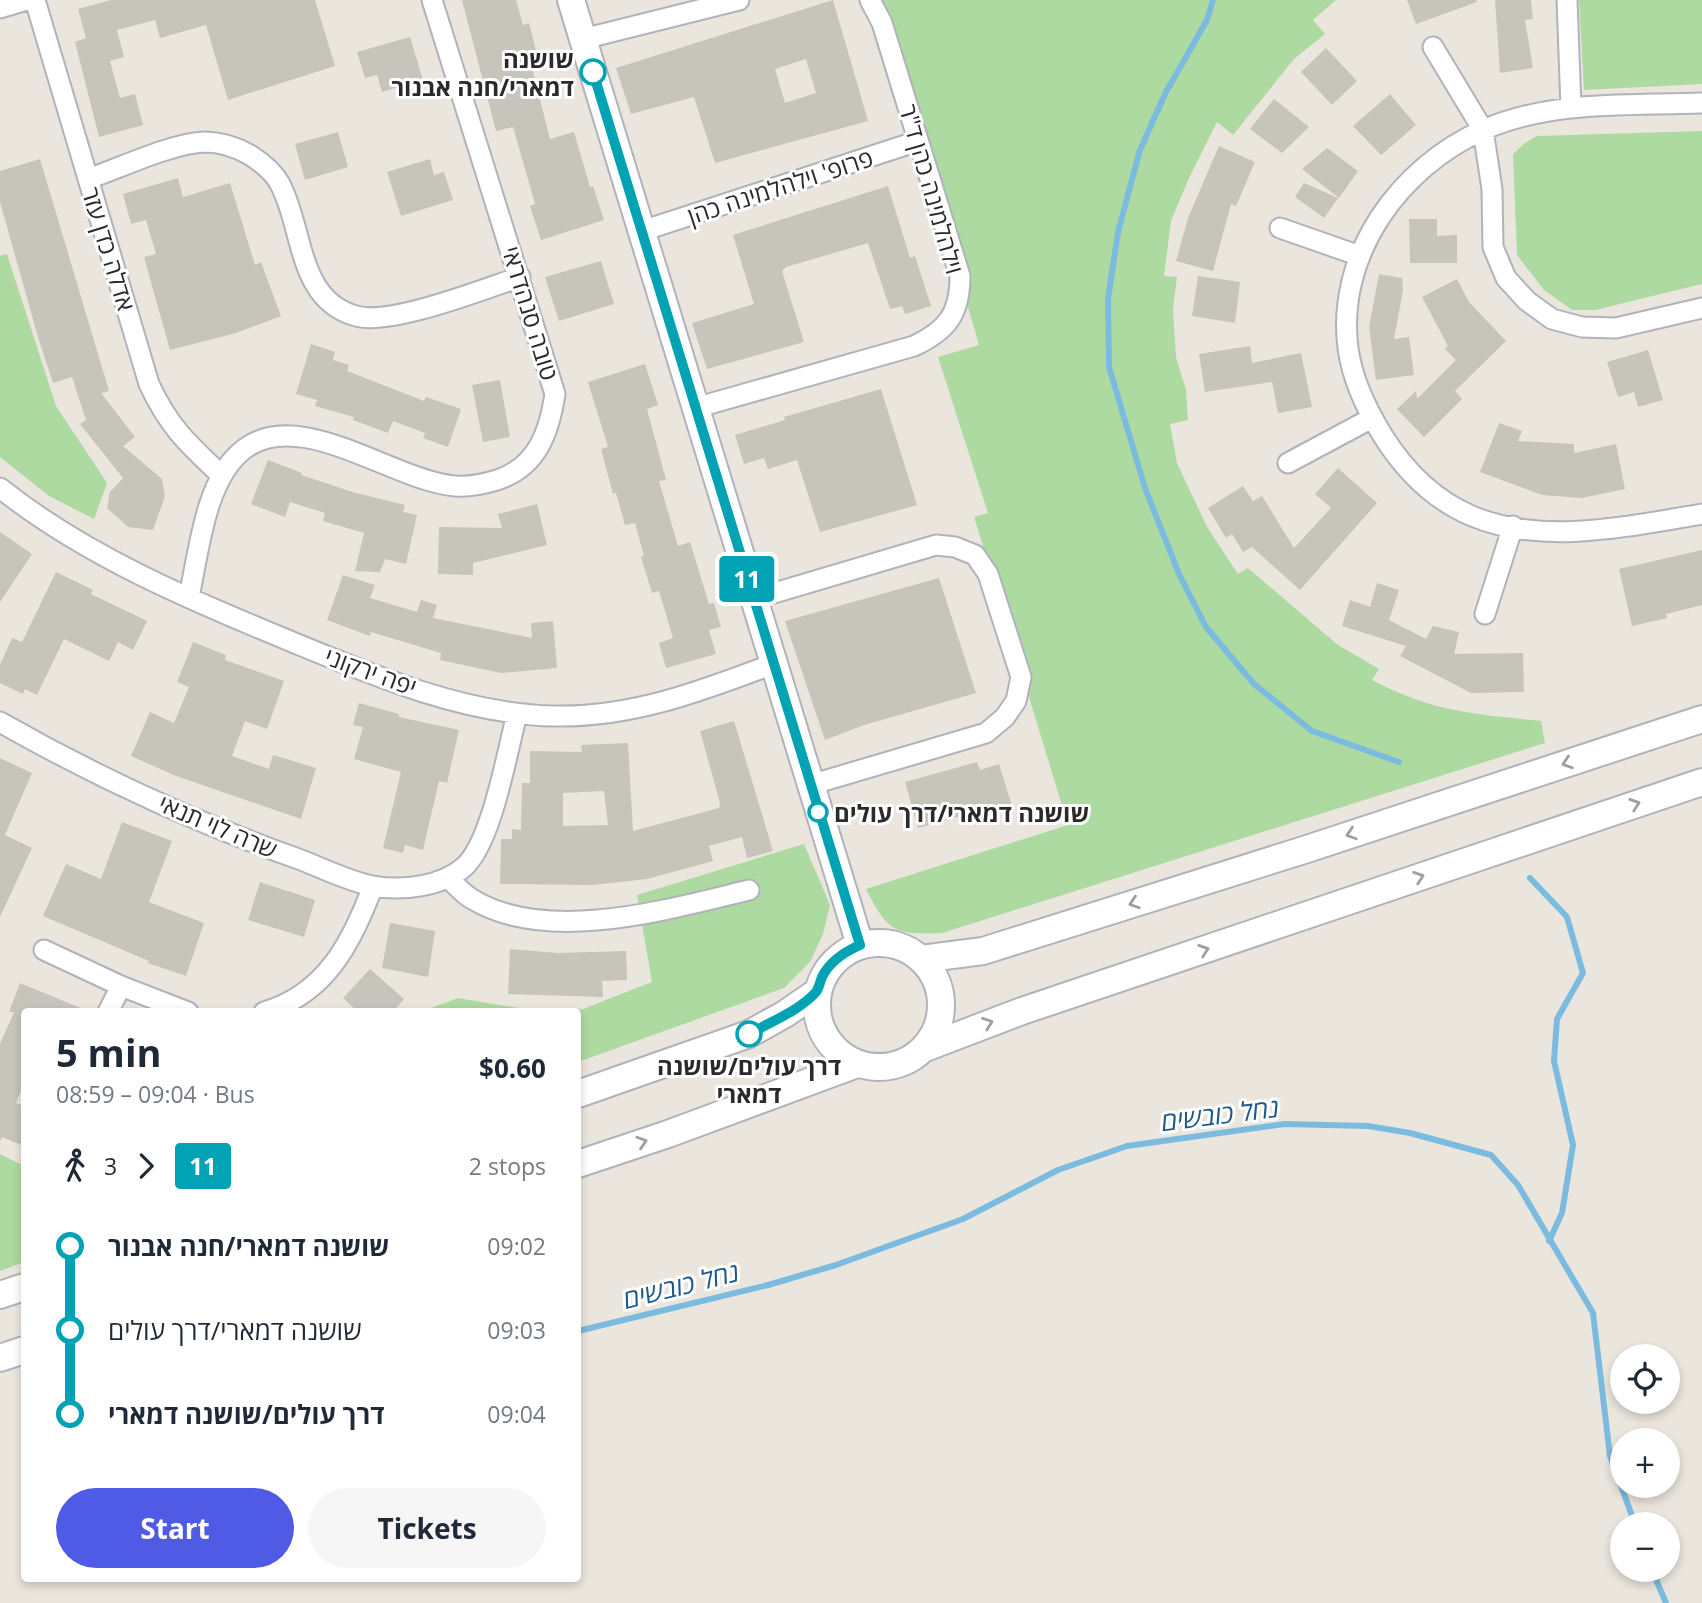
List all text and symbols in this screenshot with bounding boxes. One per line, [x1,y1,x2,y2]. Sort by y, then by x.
place label: שושנה דמארי/חנה אבנור [391,42,574,103]
marker: שושנה דמארי/חנה אבנור [580,59,606,85]
street label: וילהלמינה כהן ד"ר [892,100,972,278]
street label: פרופ' וילהלמינה כהן [683,140,877,232]
street label: אדלה כדן עזר [75,183,143,315]
street label: טובה סנהדראי [495,242,567,384]
line badge: 11 [716,556,778,602]
text: 11 [733,562,761,595]
street label: יפה ירקוני [320,639,422,703]
one-way arrow [1562,755,1574,769]
street label: שרה לוי תנאי [154,786,282,866]
place label: שושנה דמארי/דרך עולים [834,796,1089,829]
one-way arrow [1628,798,1640,812]
marker: שושנה דמארי/דרך עולים [808,802,828,822]
one-way arrow [1346,826,1358,840]
one-way arrow [1413,871,1425,885]
one-way arrow [1129,895,1141,909]
one-way arrow [1197,944,1209,958]
one-way arrow [982,1017,994,1031]
marker: דרך עולים/שושנה דמארי [736,1021,762,1047]
text: 5 min [56,1026,161,1078]
place label: דרך עולים/שושנה דמארי [657,1049,841,1110]
text: $0.60 [479,1050,546,1086]
text: 08:59 – 09:04 · Bus [56,1078,255,1110]
water label: נחל כובשים [1159,1089,1281,1139]
one-way arrow [636,1136,648,1151]
icon: walk [56,1147,94,1185]
icon: forward [127,1147,165,1185]
text: 11 [189,1149,217,1182]
text: 3 [104,1150,117,1182]
text: 2 stops [469,1150,546,1182]
text: שושנה דמארי/חנה אבנור [108,1228,389,1264]
text: 09:02 [487,1230,546,1262]
water label: נחל כובשים [619,1253,743,1317]
text: שושנה דמארי/דרך עולים [108,1312,362,1348]
text: 09:03 [487,1314,546,1346]
map controls [1610,1344,1680,1582]
button: locate [1610,1344,1680,1414]
text: דרך עולים/שושנה דמארי [108,1396,384,1432]
text: 09:04 [487,1398,546,1430]
button: + [1610,1428,1680,1498]
button: Start [56,1488,294,1568]
button: Tickets [308,1488,546,1568]
button: − [1610,1512,1680,1582]

